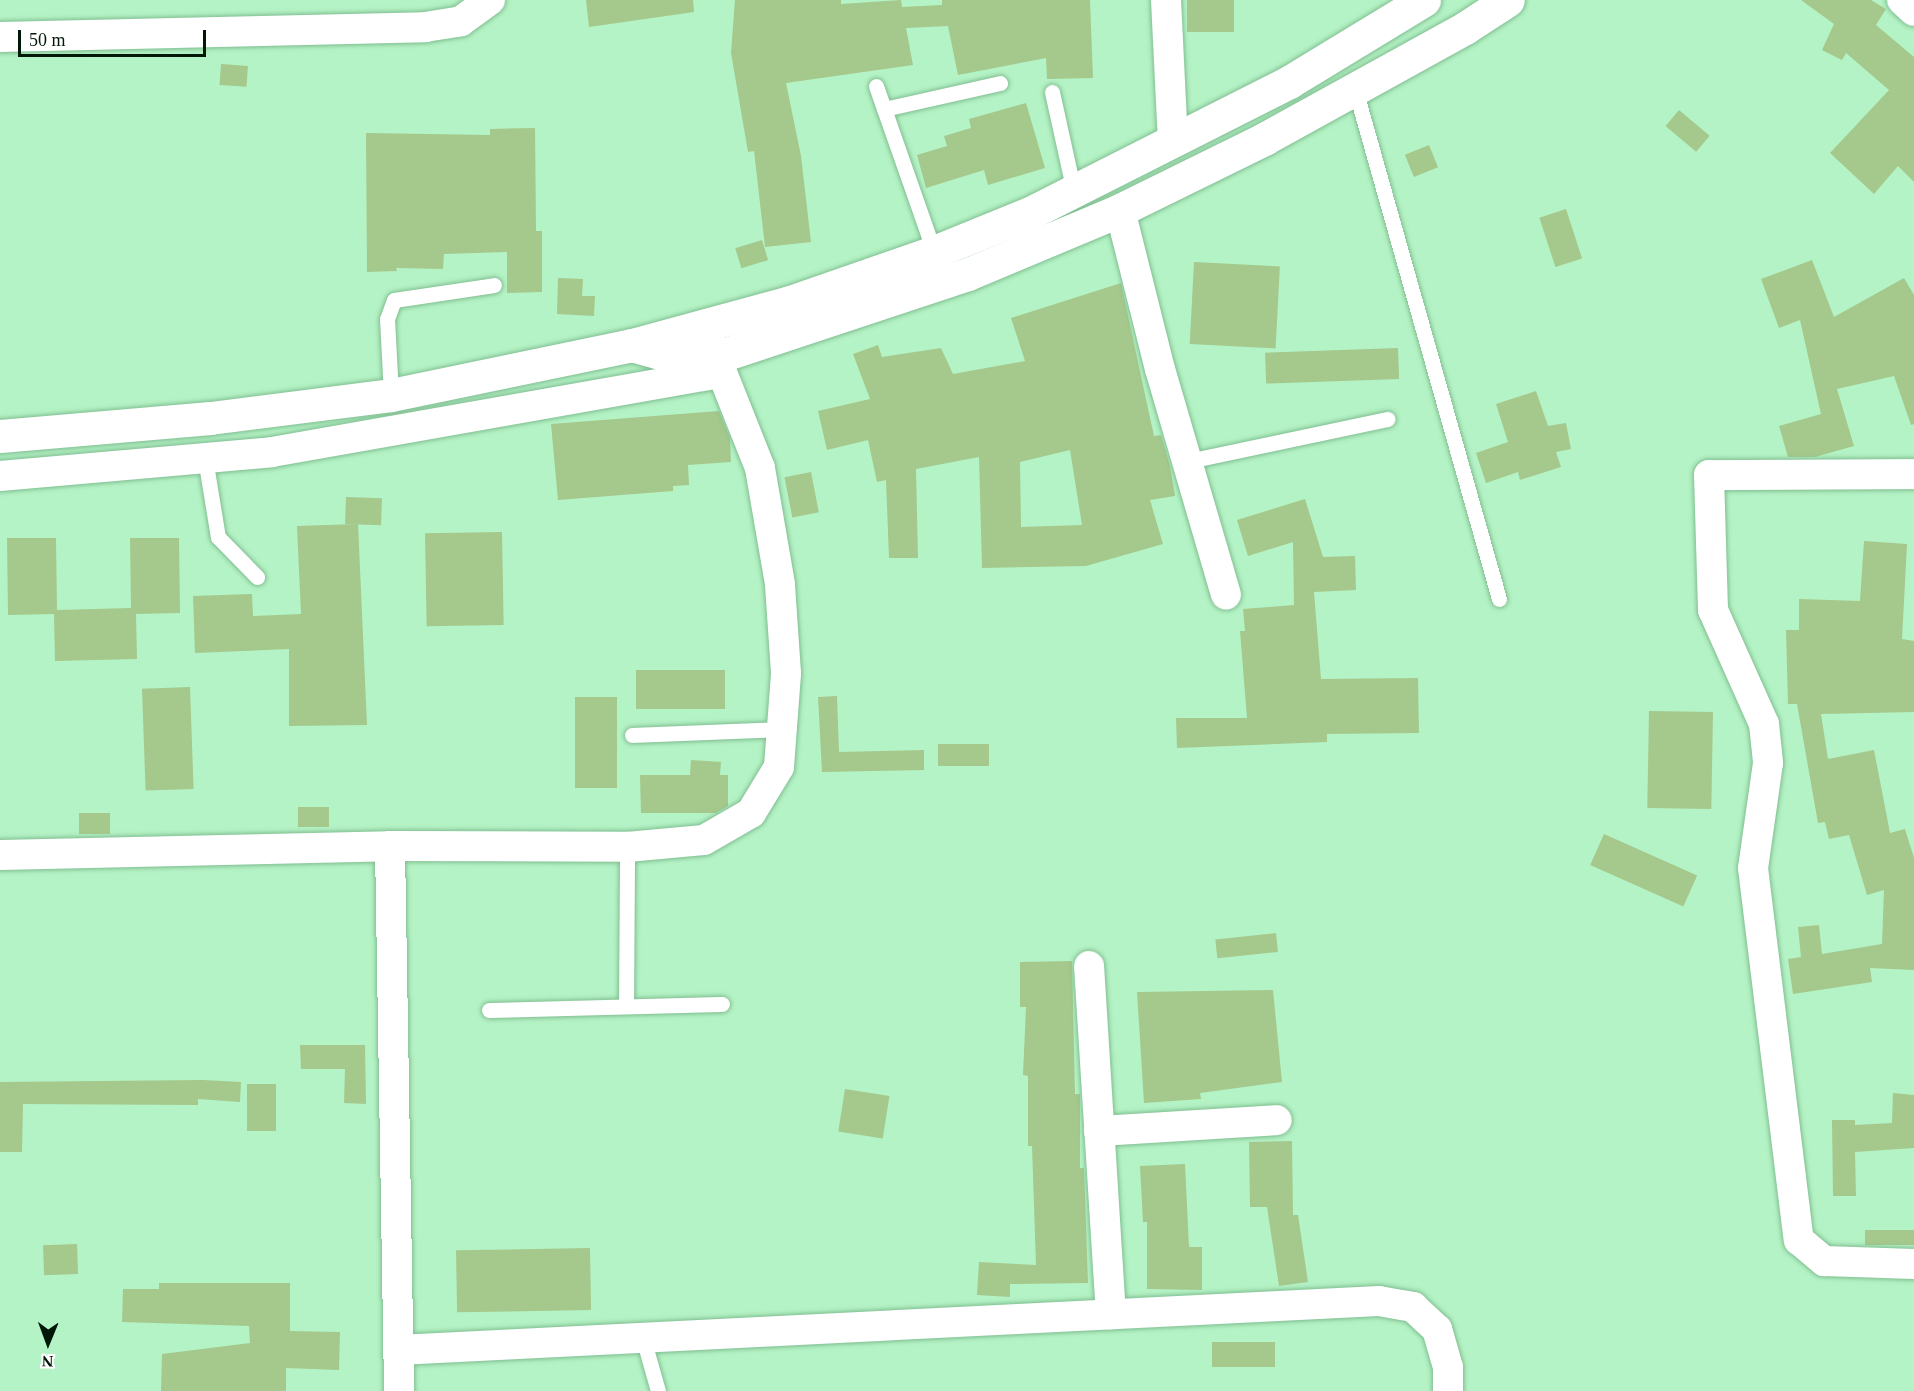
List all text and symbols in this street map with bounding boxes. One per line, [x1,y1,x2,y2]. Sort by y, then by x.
scale bar [21,18,208,56]
text: 50 m [29,30,66,50]
north arrow [18,1313,78,1373]
text: N [42,1353,54,1370]

